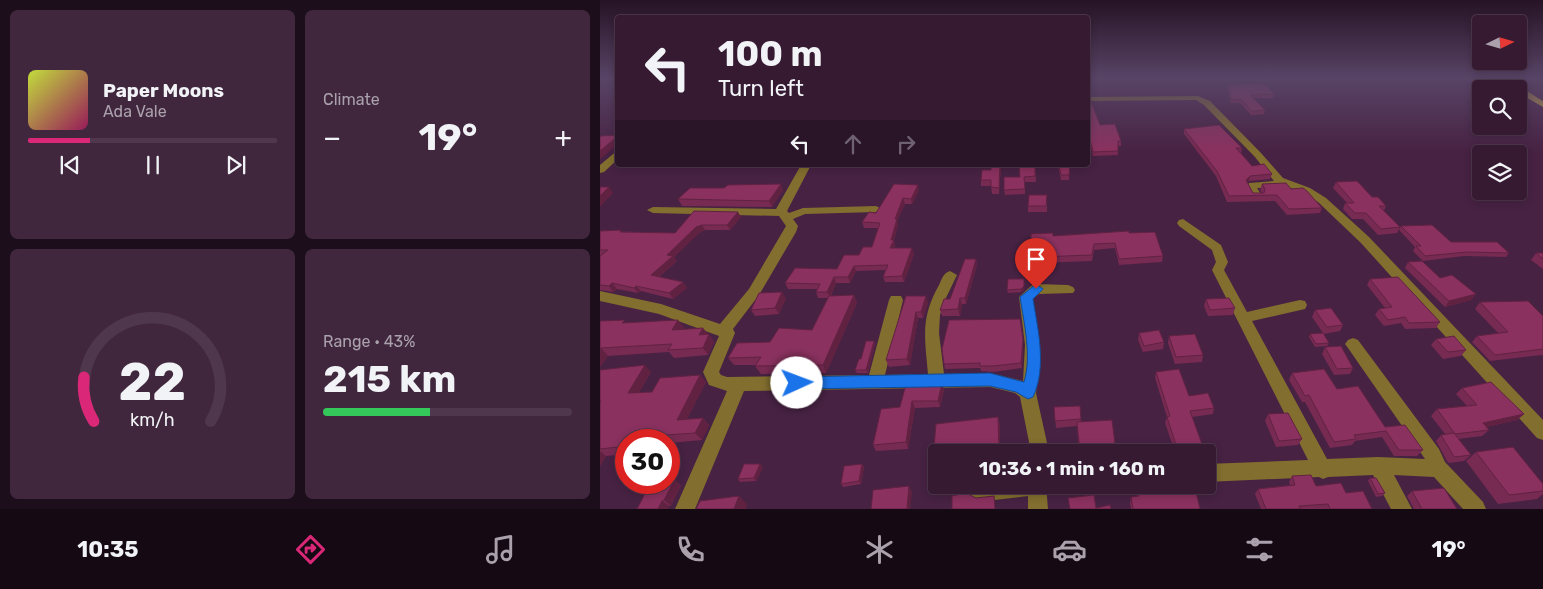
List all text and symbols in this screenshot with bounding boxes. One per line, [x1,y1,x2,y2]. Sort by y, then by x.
north arrow [1472,15,1528,70]
map controls [1472,15,1527,200]
text: 100 m [718,33,823,75]
icon: left [635,35,700,100]
text: Turn left [718,75,804,102]
text: Paper Moons [103,79,224,102]
button: search [1472,80,1527,135]
text: Climate [323,90,380,109]
text: Ada Vale [103,102,167,121]
text: 19° [418,114,477,160]
text: − [323,121,341,154]
text: + [555,121,572,154]
icon: left [786,130,814,158]
icon: ahead [839,130,867,158]
icon: right [892,130,920,158]
button: layers [1472,145,1527,200]
icon: previous [56,151,84,179]
icon: pause [139,151,167,179]
icon: next [222,151,250,179]
pin [1015,238,1057,289]
icon: arrive [1022,245,1050,273]
text: Range · 43% [323,332,415,351]
text: 22 [119,351,186,413]
text: 215 km [323,356,456,402]
position arrow [770,356,822,408]
text: km/h [130,409,175,430]
speed limit sign: 30 [615,429,680,494]
text: 10:36 · 1 min · 160 m [979,457,1165,480]
icon: directions [293,532,328,567]
icon: music [483,532,518,567]
icon: phone [673,532,708,567]
icon: climate [862,532,897,567]
icon: car [1052,532,1087,567]
icon: filters [1242,532,1277,567]
text: 10:35 [77,536,138,563]
text: 19° [1432,536,1466,563]

